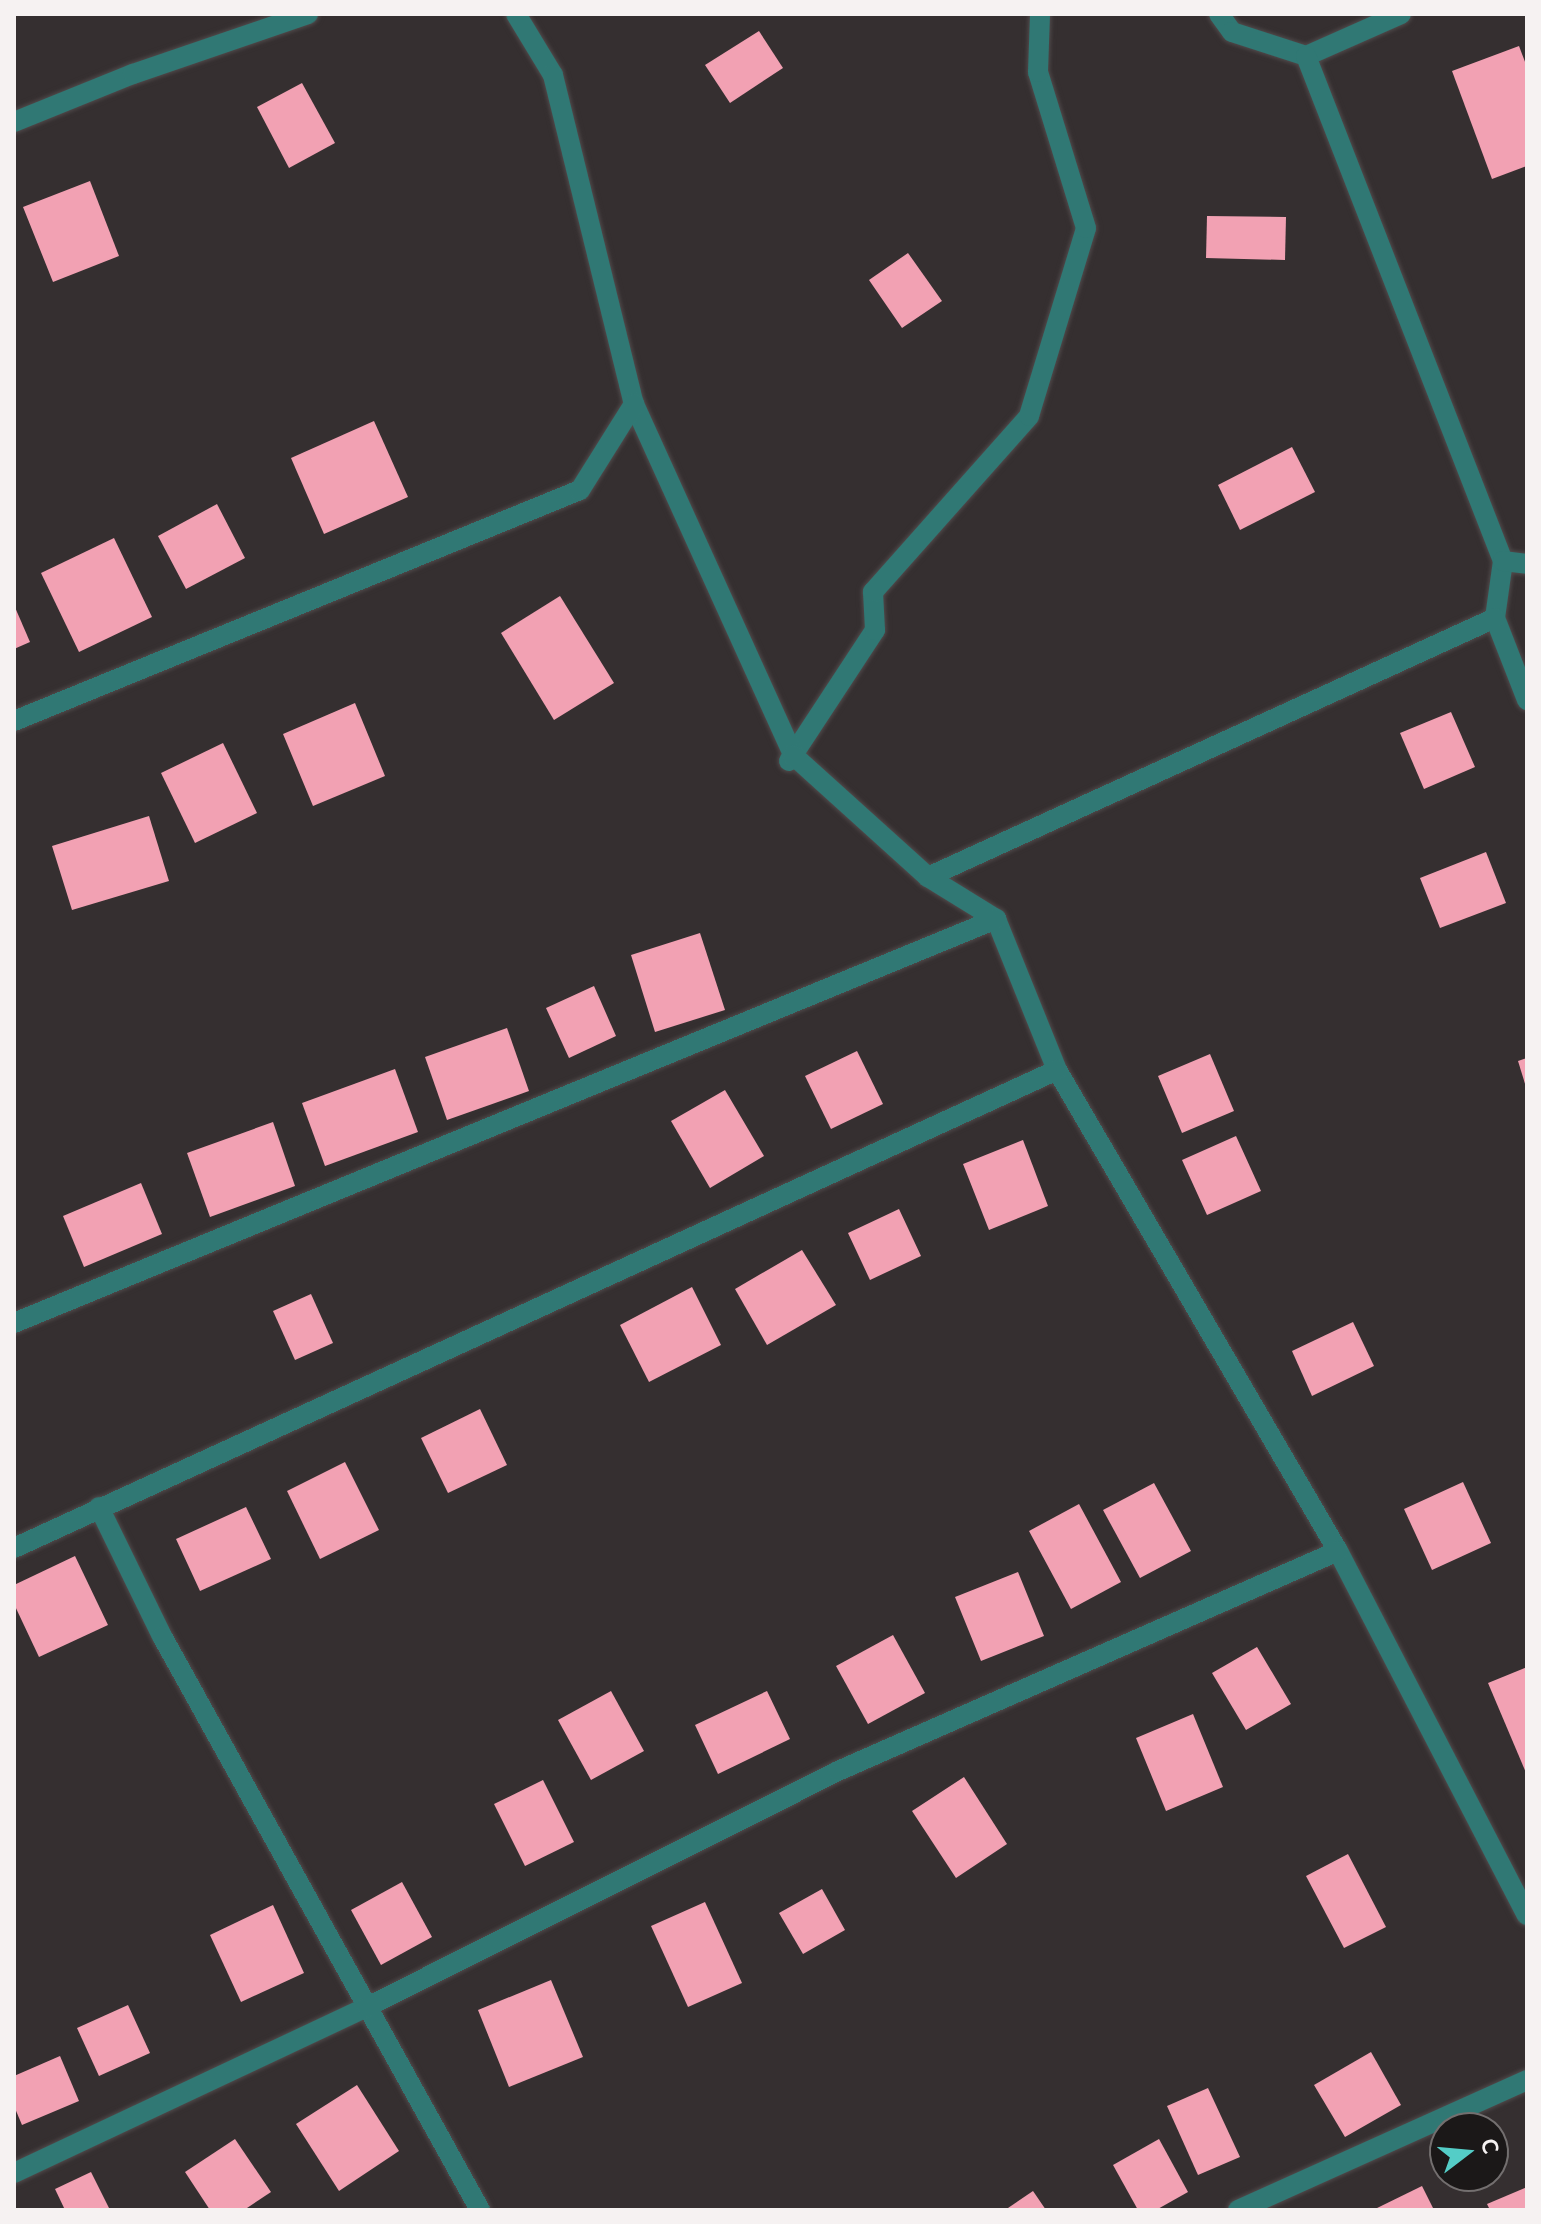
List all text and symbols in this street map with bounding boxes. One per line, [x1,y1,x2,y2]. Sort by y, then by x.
north arrow [1429,2112,1509,2192]
text: С [1475,2135,1506,2157]

